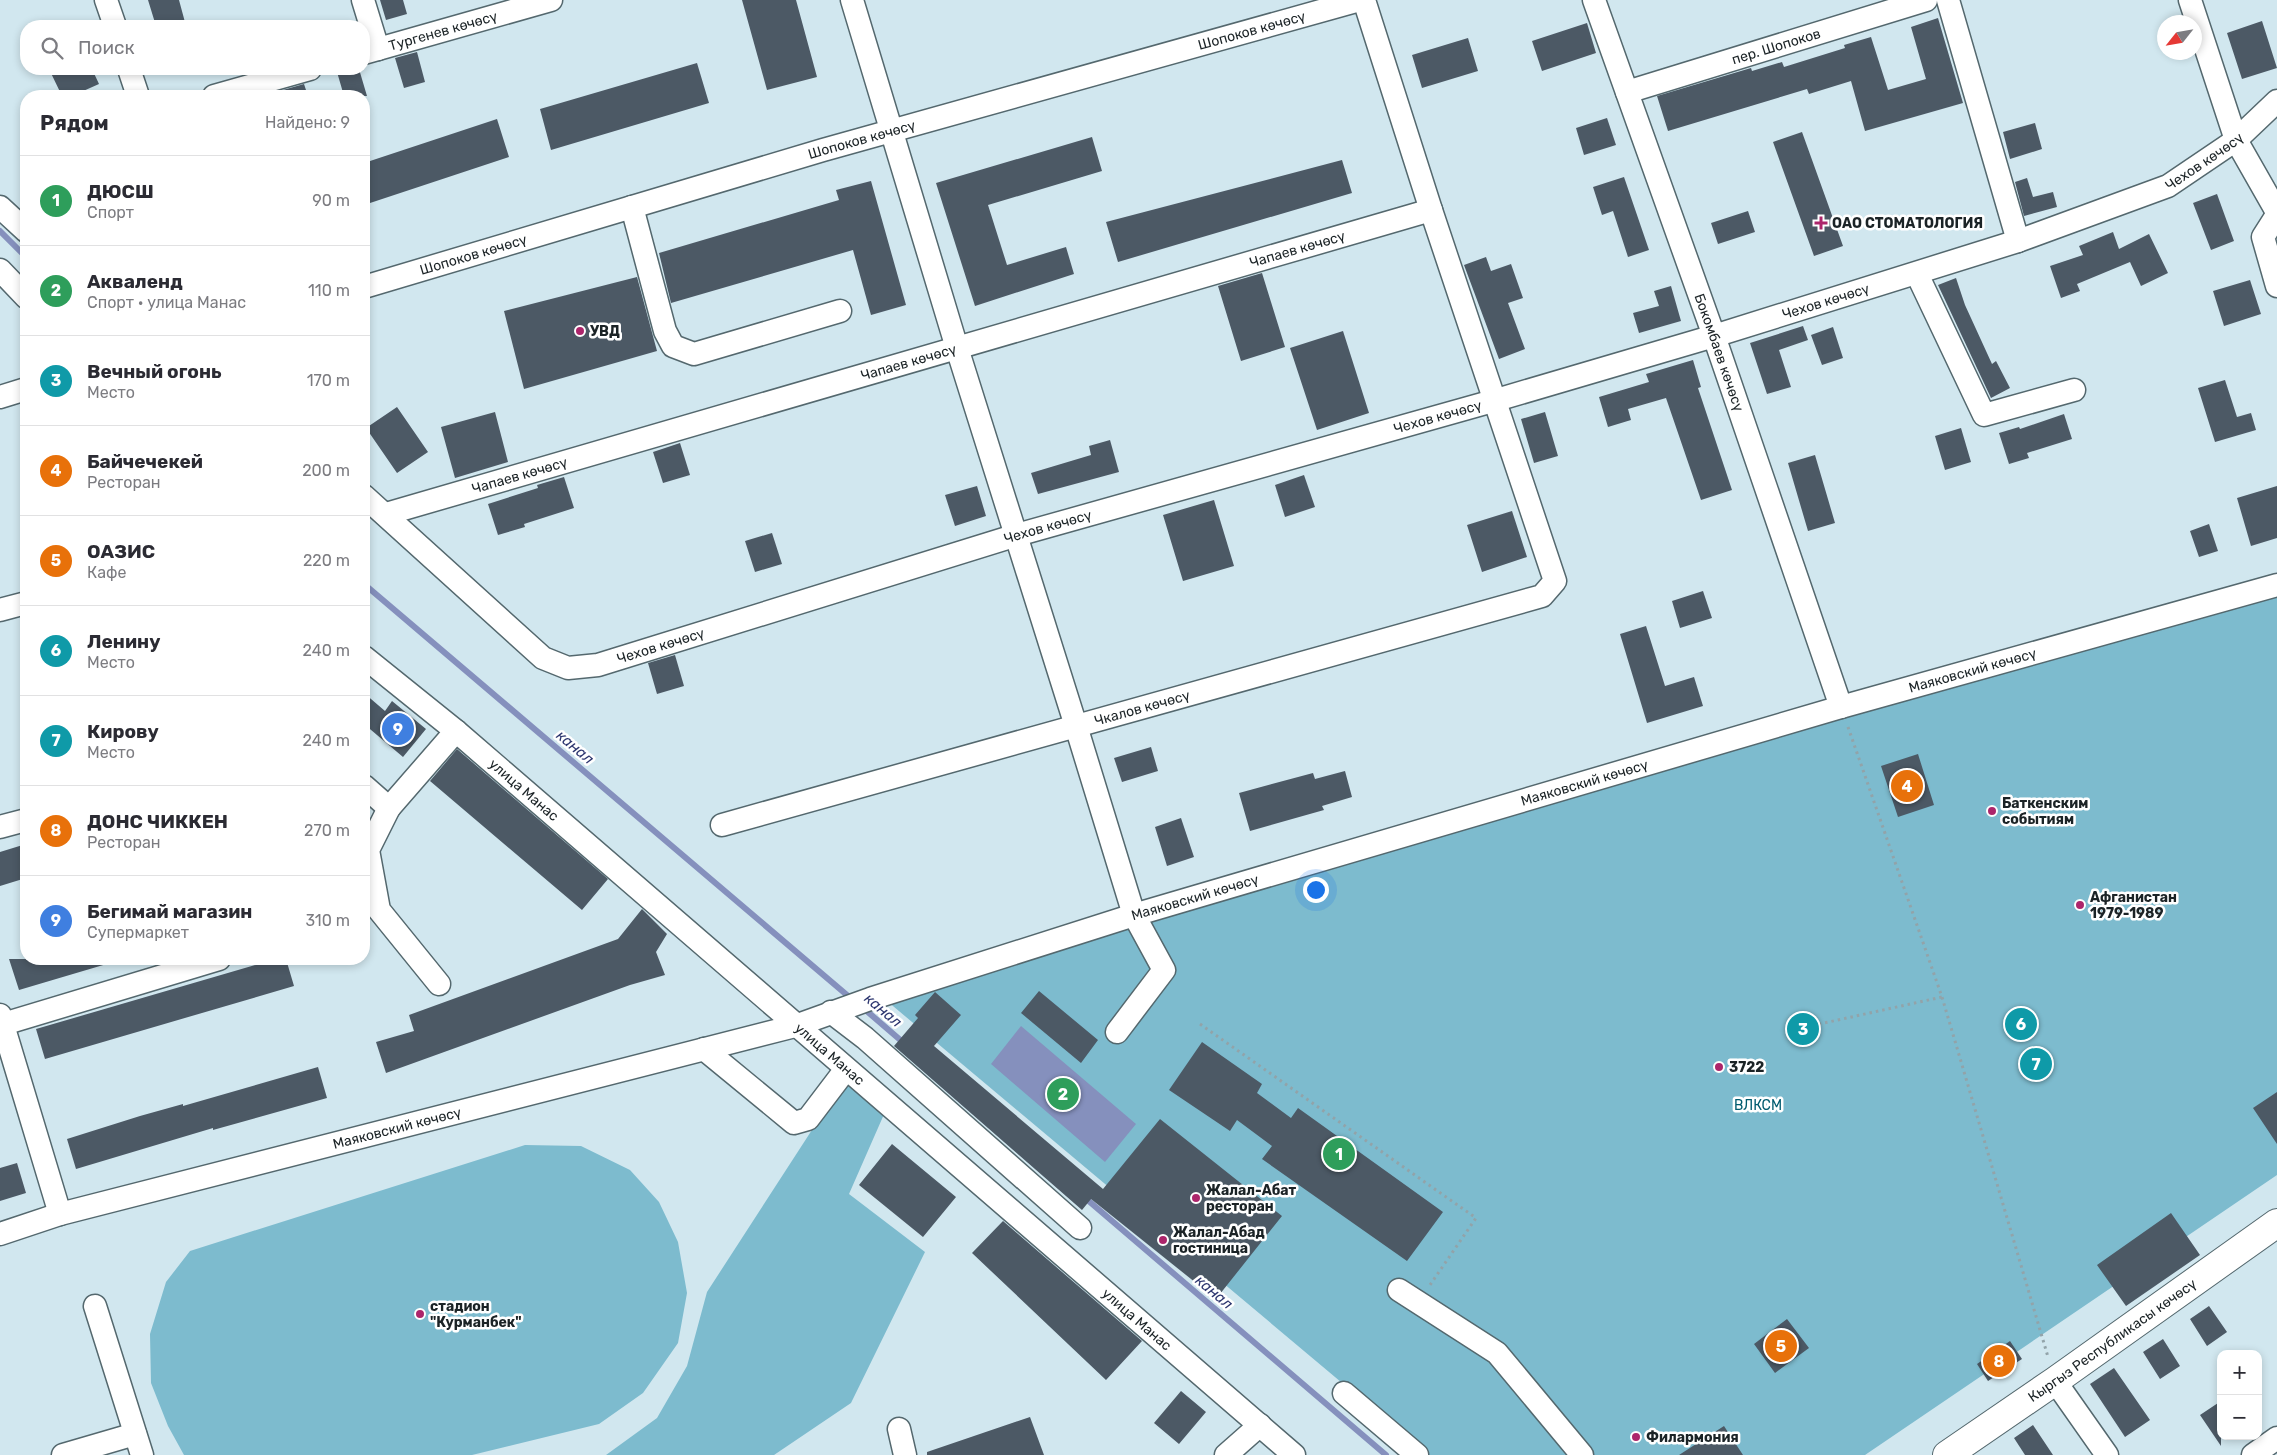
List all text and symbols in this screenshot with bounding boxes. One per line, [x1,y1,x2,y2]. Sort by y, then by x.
street label: Тургенев көчөсү [387,8,500,55]
street label: Шопоков көчөсү [1196,8,1308,54]
north arrow [2157,15,2202,60]
search box [20,20,370,75]
street label: пер. Шопоков [1730,25,1823,68]
icon: search [38,34,66,62]
text: Поиск [78,36,135,59]
text: Рядом [40,110,109,135]
text: Найдено: 9 [265,113,350,132]
street label: Шопоков көчөсү [806,116,918,163]
street label: Чехов көчөсү [2162,129,2248,194]
text: ДЮСШ [87,180,154,203]
text: 1 [52,191,60,210]
text: 90 m [312,191,350,210]
text: Спорт [87,203,134,222]
place label: ОАО СТОМАТОЛОГИЯ [1832,215,1983,232]
marker: ОАО СТОМАТОЛОГИЯ [1814,216,1828,230]
street label: Чапаев көчөсү [1248,227,1348,271]
street label: Шопоков көчөсү [418,231,529,279]
text: Акваленд [87,270,183,293]
street label: Чехов көчөсү [1780,280,1872,323]
text: 2 [51,281,61,300]
text: 110 m [308,281,350,300]
street label: Бокомбаев көчөсү [1691,291,1747,414]
text: Спорт · улица Манас [87,293,246,312]
place label: УВД [590,323,620,340]
marker: УВД [574,325,586,337]
street label: Чапаев көчөсү [859,340,959,384]
text: Вечный огонь [87,360,222,383]
text: 3 [51,371,61,390]
text: 170 m [307,371,350,390]
text: Место [87,383,135,402]
street label: Чехов көчөсү [1392,397,1484,438]
text: Байчечекей [87,450,203,473]
street label: Чапаев көчөсү [470,454,570,498]
text: 4 [51,461,61,480]
text: 200 m [302,461,350,480]
text: Ресторан [87,473,161,492]
street label: Чехов көчөсү [1002,506,1094,548]
text: ОАЗИС [87,540,155,563]
text: 5 [51,551,61,570]
text: 220 m [303,551,350,570]
text: Кафе [87,563,127,582]
street label: Чехов көчөсү [615,624,707,668]
text: Ленину [87,630,160,653]
text: 6 [51,641,61,660]
text: 240 m [303,641,350,660]
street label: Маяковский көчөсү [1907,645,2039,697]
text: Место [87,653,135,672]
street label: Чкалов көчөсү [1092,687,1192,730]
pin: 9 [382,710,414,748]
text: Кирову [87,720,159,743]
water label: канал [553,726,598,768]
text: 7 [51,731,61,750]
text: 240 m [303,731,350,750]
text: Место [87,743,135,762]
street label: улица Манас [485,755,562,825]
street label: Маяковский көчөсү [1519,756,1651,810]
pin: 4 [1891,767,1923,805]
place label: Баткенским событиям [2002,795,2088,828]
marker: Баткенским событиям [1986,805,1998,817]
text: ДОНС ЧИККЕН [87,810,228,833]
text: 8 [51,821,61,840]
text: 270 m [304,821,350,840]
text: Ресторан [87,833,161,852]
street label: Маяковский көчөсү [1129,871,1261,924]
your location [1303,877,1329,903]
place label: Афганистан 1979-1989 [2090,889,2177,922]
marker: Афганистан 1979-1989 [2074,899,2086,911]
text: Бегимай магазин [87,900,253,923]
text: 9 [51,911,61,930]
text: 310 m [306,911,350,930]
text: Супермаркет [87,923,189,942]
water label: канал [861,989,906,1031]
pin: 6 [2005,1005,2037,1043]
pin: 3 [1787,1010,1819,1048]
street label: улица Манас [791,1020,868,1089]
pin: 7 [2020,1045,2052,1083]
place label: 3722 [1729,1059,1764,1076]
marker: 3722 [1713,1061,1725,1073]
pin: 2 [1047,1075,1079,1113]
park label: ВЛКСМ [1734,1097,1782,1114]
street label: Маяковский көчөсү [331,1104,464,1153]
pin: 1 [1323,1135,1355,1173]
place label: Жалал-Абат ресторан [1206,1182,1297,1215]
marker: Жалал-Абат ресторан [1190,1192,1202,1204]
place label: Жалал-Абад гостиница [1173,1224,1265,1257]
marker: Жалал-Абад гостиница [1157,1234,1169,1246]
water label: канал [1192,1271,1237,1313]
street label: Кыргыз Республикасы көчөсү [2025,1275,2200,1406]
street label: улица Манас [1098,1285,1175,1355]
place label: стадион "Курманбек" [430,1298,522,1331]
marker: стадион "Курманбек" [414,1308,426,1320]
pin: 5 [1765,1327,1797,1365]
pin: 8 [1983,1342,2015,1380]
map controls [2217,1350,2262,1440]
button: + [2217,1350,2262,1395]
button: − [2217,1395,2262,1440]
place label: Филармония [1646,1429,1739,1446]
marker: Филармония [1630,1431,1642,1443]

